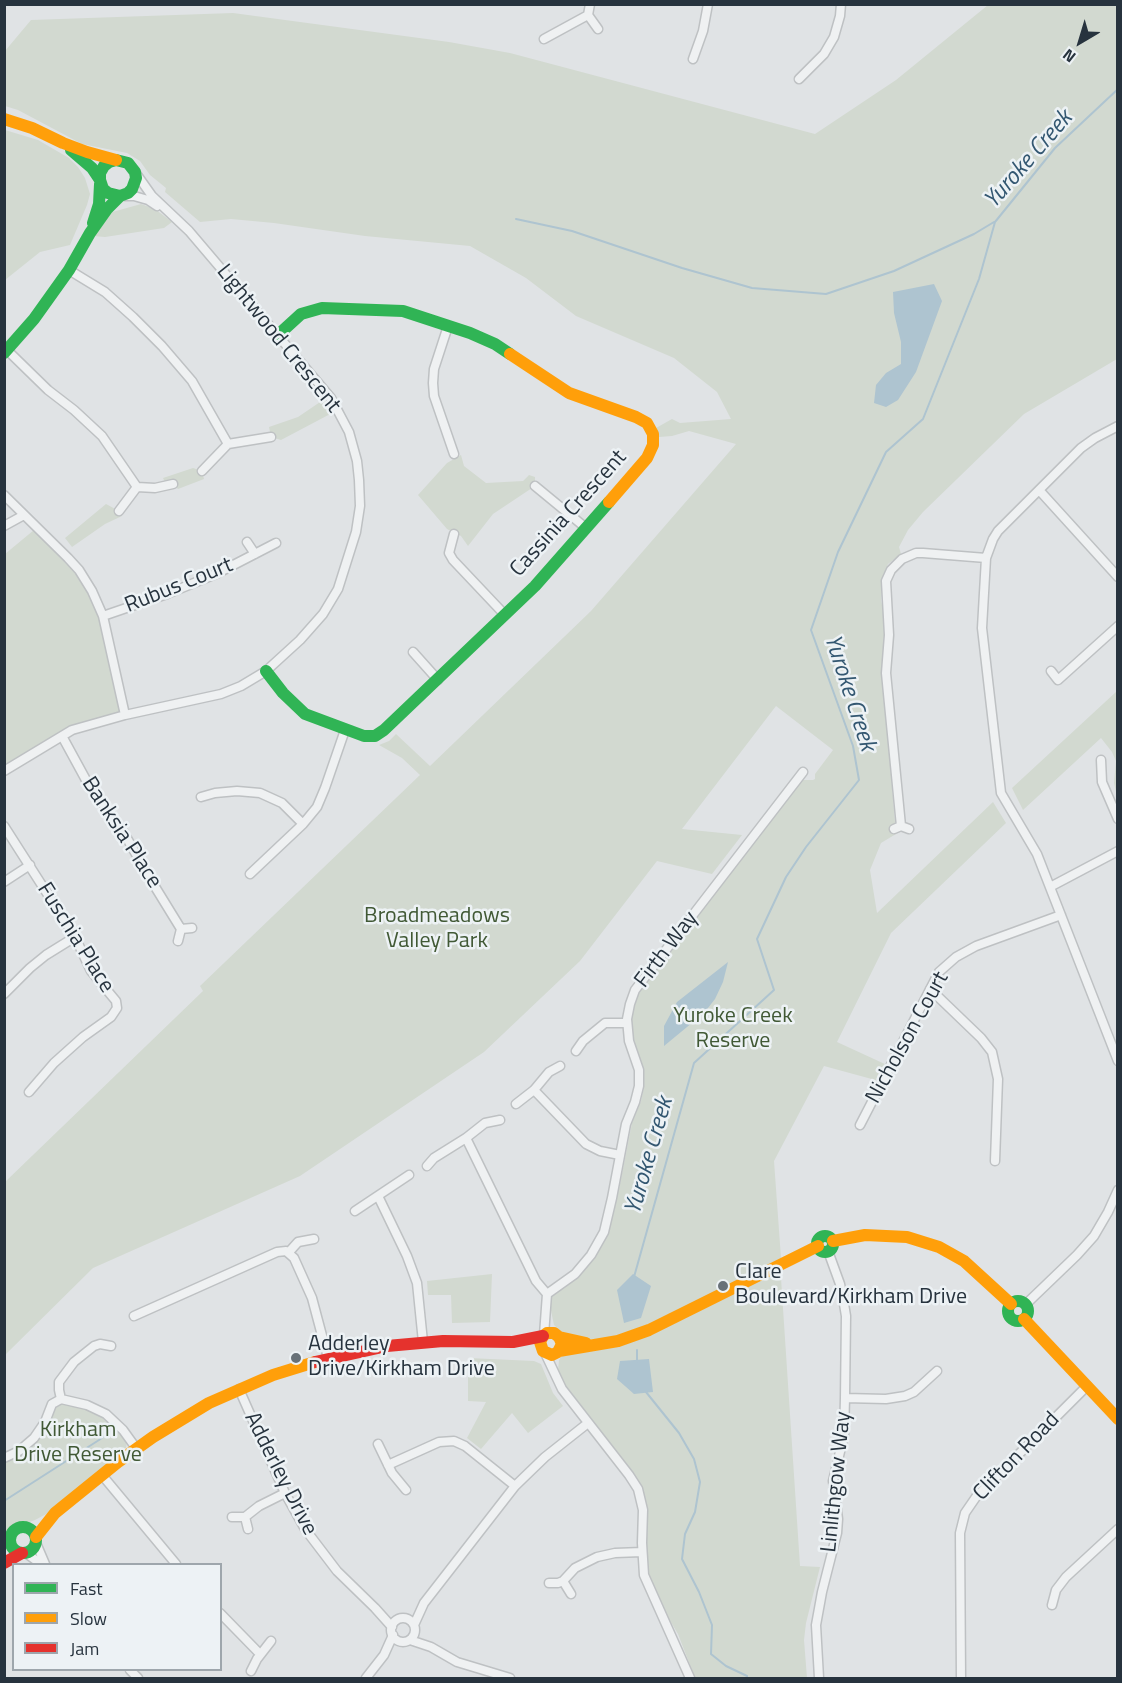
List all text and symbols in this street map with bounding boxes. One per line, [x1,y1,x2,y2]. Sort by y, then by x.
north arrow [1050,12,1110,72]
text: N [1057,43,1081,69]
water label: Yuroke Creek [979,105,1079,215]
street label: Lightwood Crescent [210,260,346,418]
street label: Cassinia Crescent [505,445,633,583]
street label: Rubus Court [121,552,237,620]
water label: Yuroke Creek [817,631,881,755]
street label: Banksia Place [75,772,167,894]
street label: Fuschia Place [31,878,119,998]
park label: Broadmeadows Valley Park [364,904,510,956]
street label: Firth Way [630,906,704,994]
street label: Nicholson Court [861,967,955,1109]
park label: Yuroke Creek Reserve [673,1004,793,1056]
water label: Yuroke Creek [620,1094,680,1218]
place label: Clare Boulevard/Kirkham Drive [735,1260,967,1312]
marker: Clare Boulevard/Kirkham Drive [716,1279,730,1293]
place label: Adderley Drive/Kirkham Drive [308,1332,495,1384]
marker: Adderley Drive/Kirkham Drive [289,1351,303,1365]
street label: Clifton Road [968,1407,1066,1507]
street label: Adderley Drive [238,1408,322,1540]
street label: Linlithgow Way [816,1410,858,1554]
park label: Kirkham Drive Reserve [14,1418,142,1470]
legend [12,1563,222,1671]
text: Fast [70,1575,103,1602]
text: Slow [70,1605,107,1632]
text: Jam [70,1635,99,1662]

